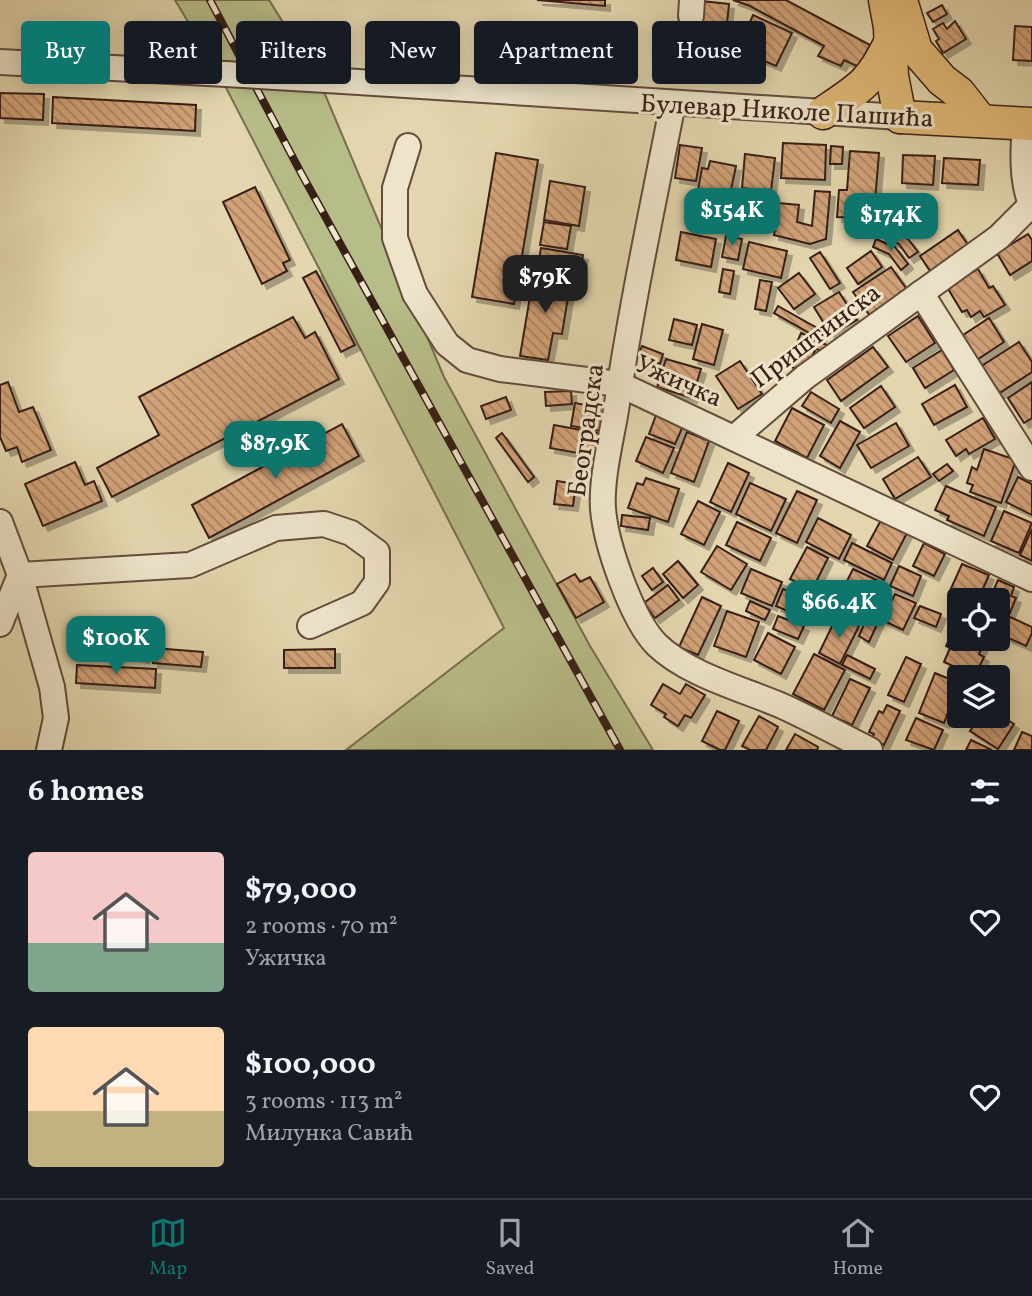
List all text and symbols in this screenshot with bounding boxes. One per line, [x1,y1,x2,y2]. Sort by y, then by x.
chip: Buy [21,21,110,84]
chip: Rent [124,21,222,84]
chip: Filters [236,21,351,84]
chip: New [365,21,460,84]
chip: Apartment [474,21,638,84]
chip: House [652,21,766,84]
street label: Булевар Николе Пашића [639,86,935,138]
pin: $154K [683,188,781,248]
pin: $174K [842,194,940,253]
text: $154K [700,195,764,227]
text: $174K [860,200,922,232]
pin: $79K [504,256,586,315]
text: $79K [519,262,571,294]
street label: Приштинска [744,276,889,398]
street label: Ужичка [629,347,728,417]
street label: Београдска [560,361,614,499]
pin: $87.9K [218,421,332,481]
text: $87.9K [240,428,310,460]
pin: $66.4K [782,580,896,640]
text: $66.4K [801,587,877,619]
map controls [947,588,1010,728]
button: locate [947,588,1010,651]
pin: $100K [67,616,165,676]
text: $100K [82,623,150,655]
button: layers [947,665,1010,728]
text: 6 homes [28,771,144,813]
icon: filters [966,773,1004,811]
text: $79,000 [245,869,357,911]
icon: home [84,880,168,964]
icon: heart [966,903,1004,941]
text: 2 rooms · 70 m² [245,911,398,943]
text: Ужичка [245,943,327,975]
text: $100,000 [245,1044,376,1086]
icon: home [84,1055,168,1139]
icon: heart [966,1078,1004,1116]
text: 3 rooms · 113 m² [245,1086,403,1118]
text: Милунка Савић [245,1118,413,1150]
tab: Map [149,1214,187,1282]
tab: Saved [485,1214,534,1282]
tab: Home [833,1214,883,1282]

